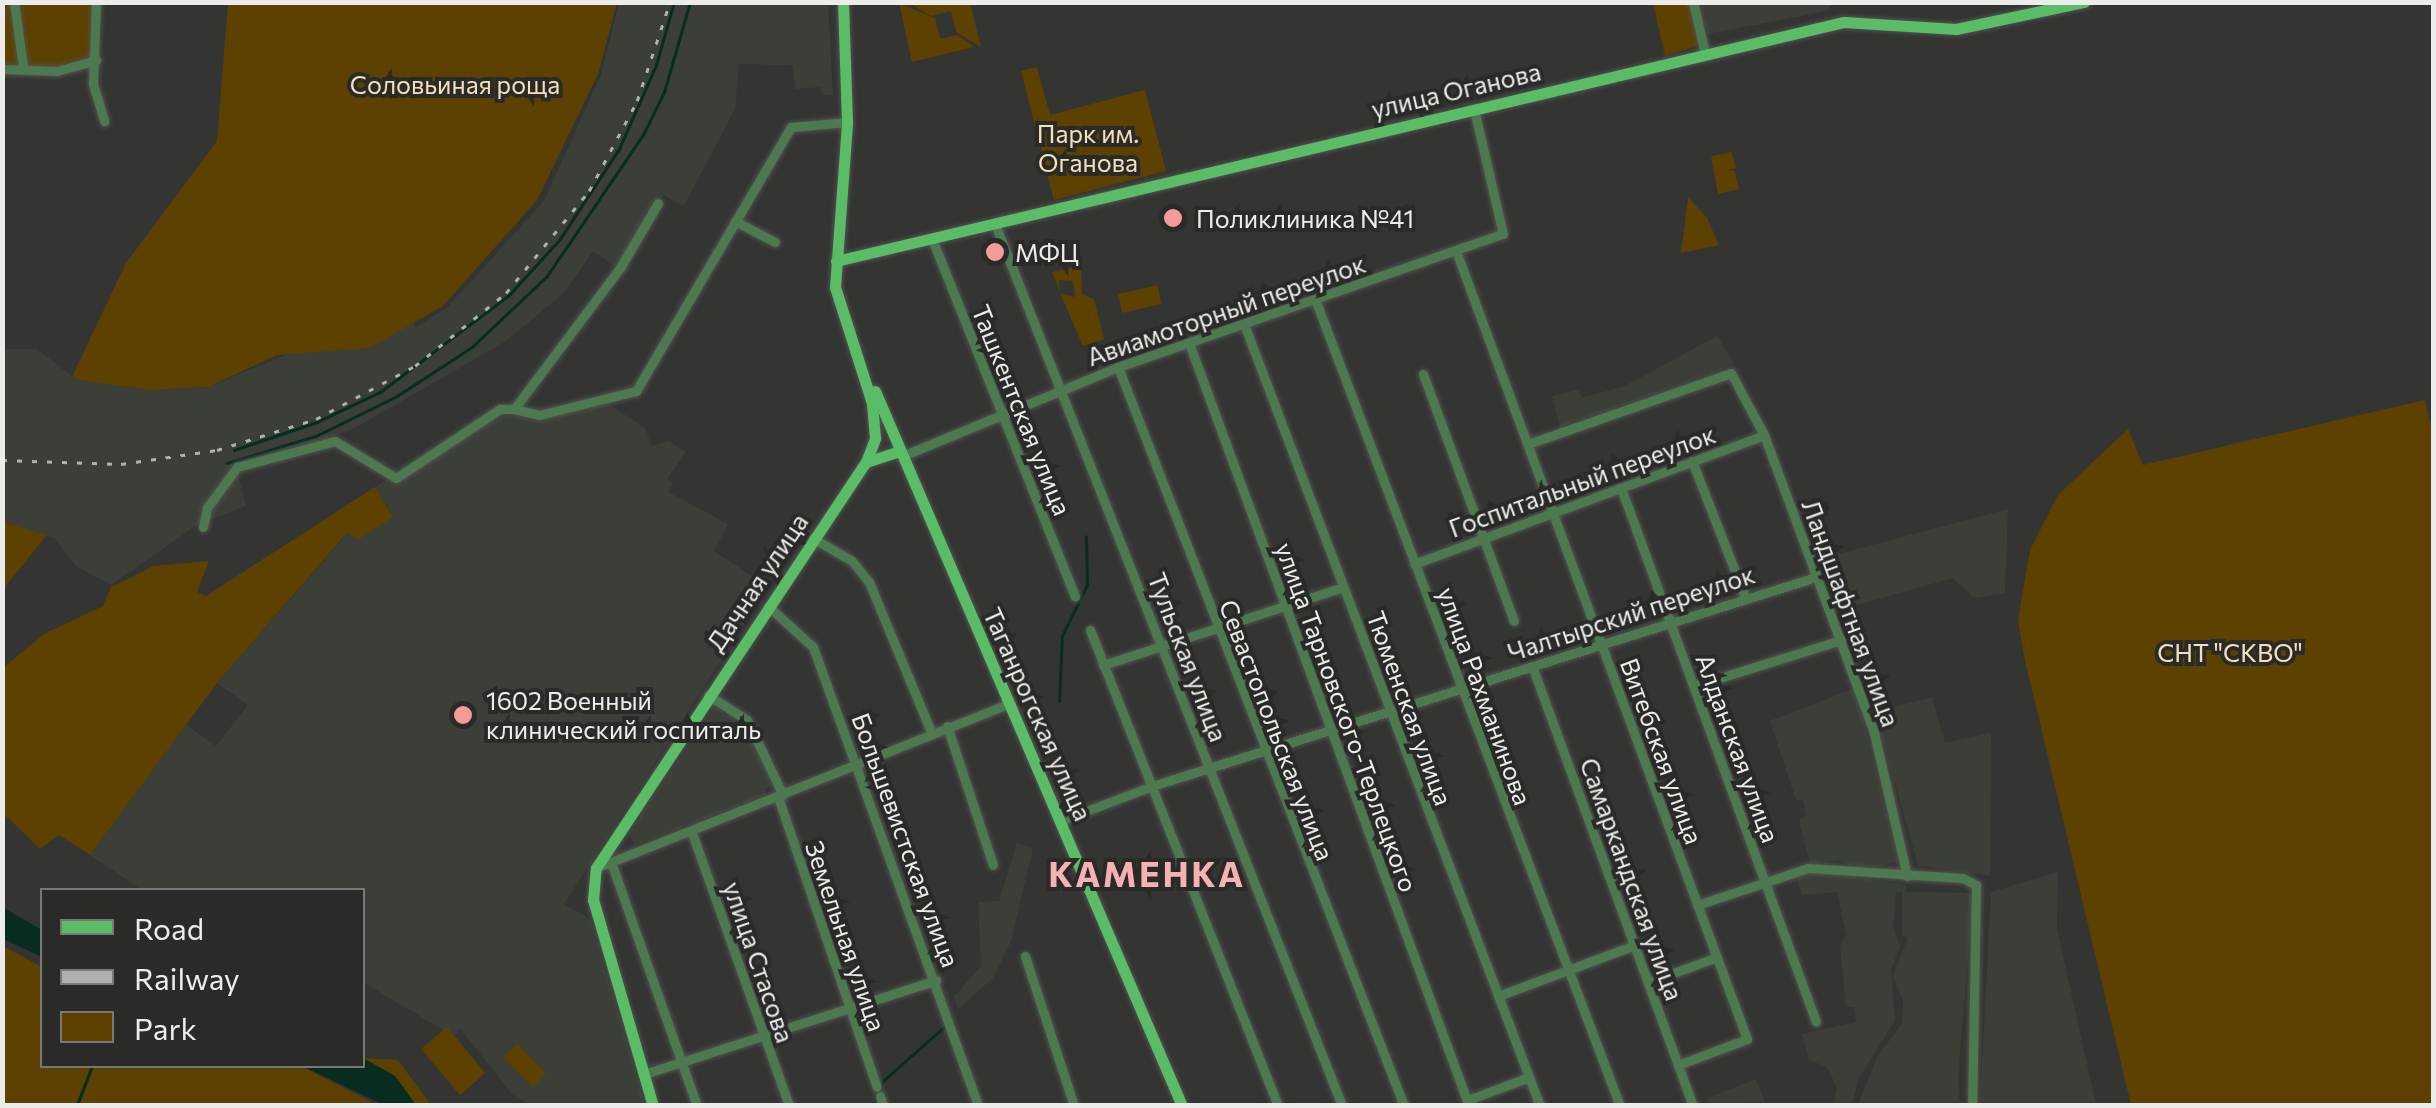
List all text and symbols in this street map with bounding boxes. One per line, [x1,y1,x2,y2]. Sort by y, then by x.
street label: улица Оганова [1368,56,1544,124]
park label: Соловьиная роща [350,69,560,99]
park label: Парк им. Оганова [1037,119,1139,178]
place label: Поликлиника №41 [1196,203,1414,233]
marker: Поликлиника №41 [1160,205,1186,231]
place label: МФЦ [1015,237,1079,267]
marker: МФЦ [984,241,1006,263]
street label: Авиамоторный переулок [1083,248,1369,372]
street label: Ташкентская улица [966,300,1078,520]
street label: Госпитальный переулок [1445,419,1719,543]
street label: Ландшафтная улица [1796,496,1906,730]
street label: Дачная улица [700,508,814,656]
street label: улица Тарновского-Терлецкого [1270,538,1424,896]
street label: Чалтырский переулок [1504,559,1758,667]
street label: Тульская улица [1142,568,1234,746]
street label: улица Рахманинова [1432,583,1538,809]
street label: Севастопольская улица [1213,595,1341,865]
street label: Таганрогская улица [977,603,1099,825]
street label: Тюменская улица [1361,607,1459,809]
park label: СНТ "СКВО" [2157,637,2303,667]
street label: Алданская улица [1690,650,1786,846]
street label: Витебская улица [1614,654,1710,848]
place label: 1602 Военный клинический госпиталь [486,686,761,745]
marker: 1602 Военный клинический госпиталь [450,702,476,728]
street label: Большевистская улица [846,709,966,971]
street label: Самаркандская улица [1574,754,1690,1004]
street label: Земельная улица [799,837,893,1035]
district label: КАМЕНКА [1048,852,1246,894]
street label: улица Стасова [717,878,801,1046]
legend [40,888,365,1068]
text: Road [134,909,204,946]
text: Railway [134,959,240,996]
text: Park [134,1009,197,1046]

